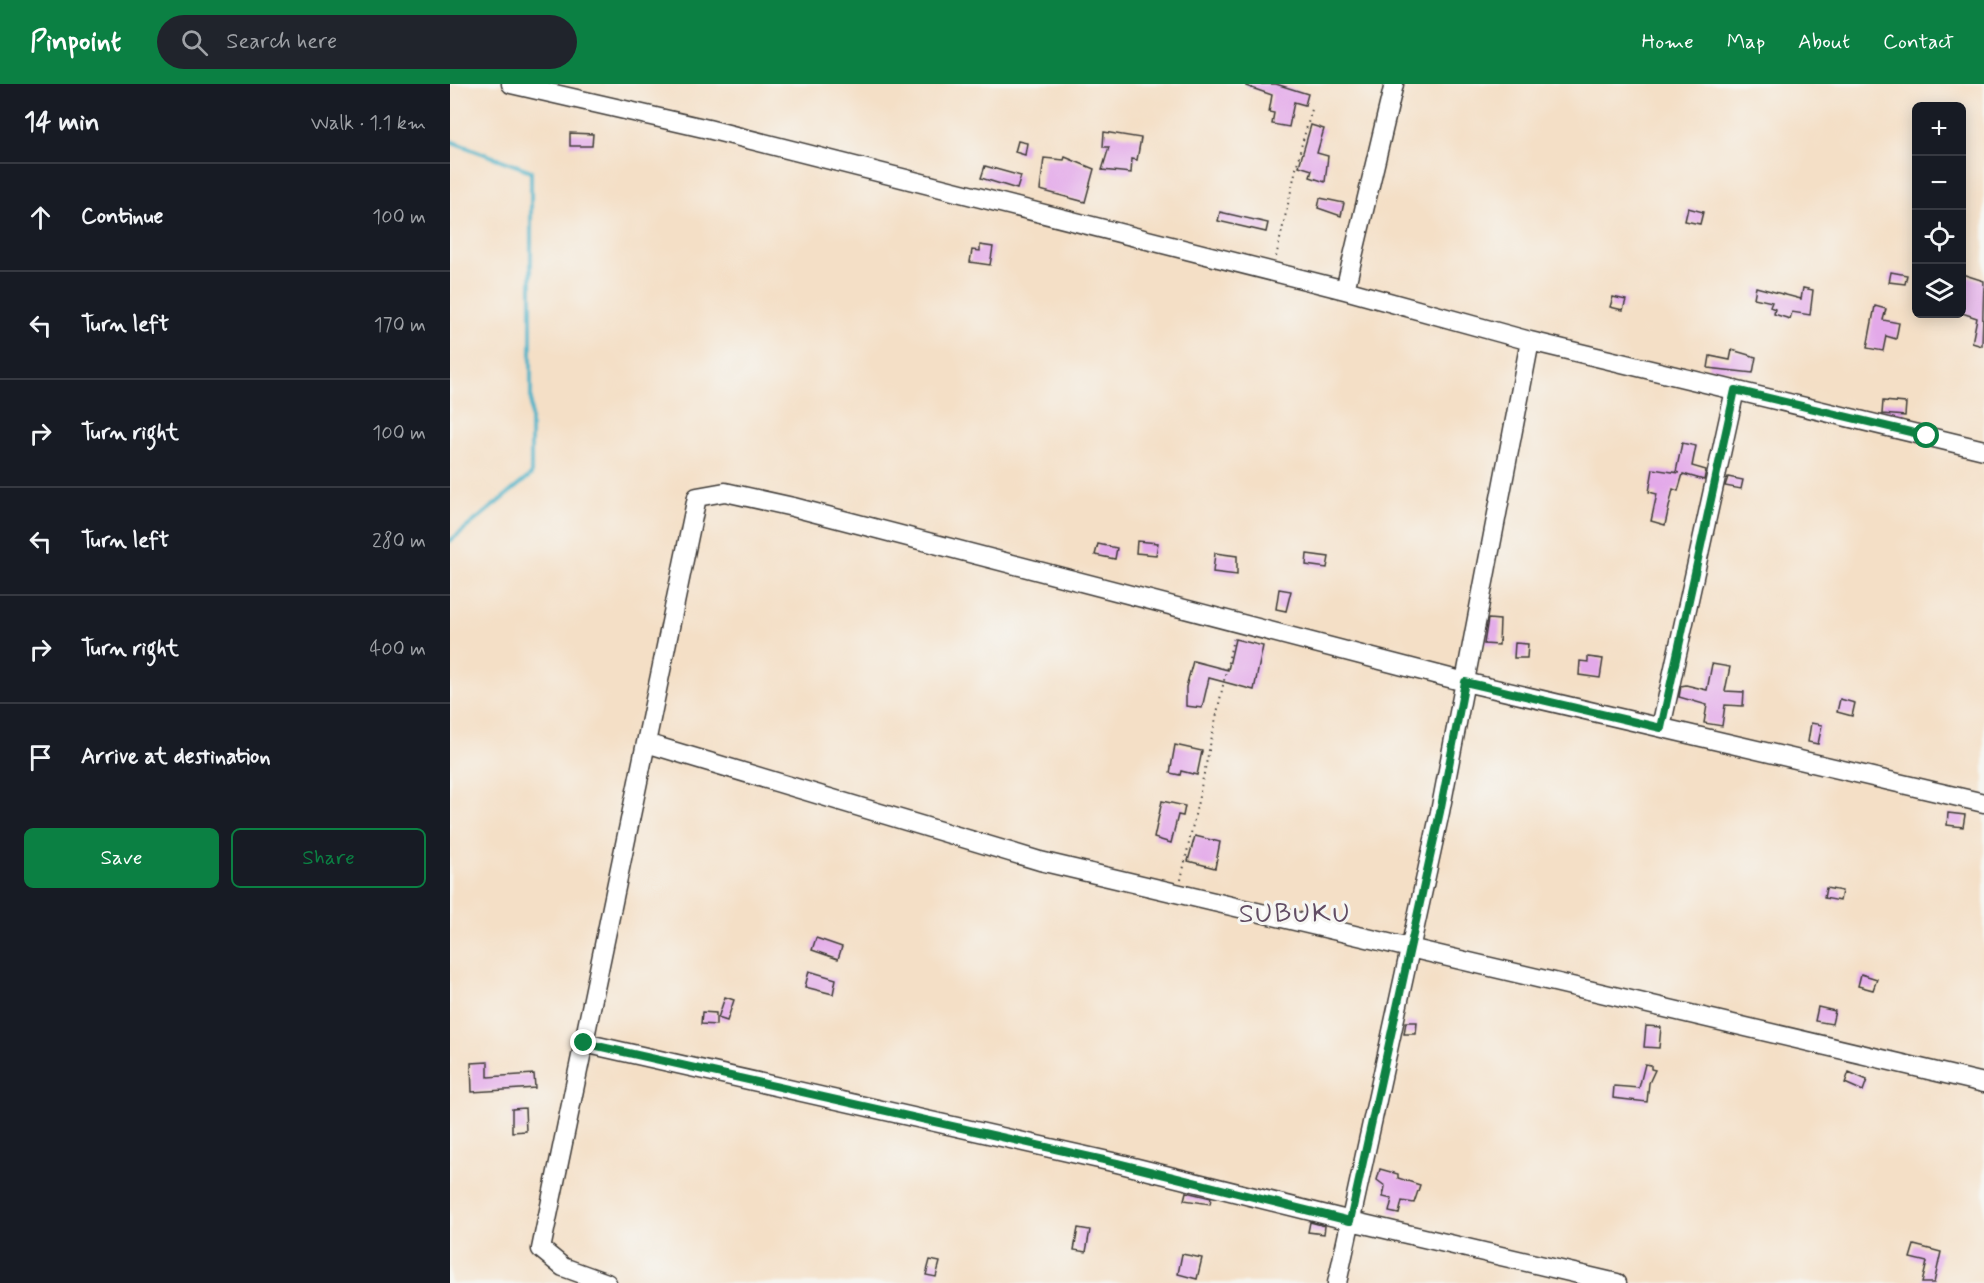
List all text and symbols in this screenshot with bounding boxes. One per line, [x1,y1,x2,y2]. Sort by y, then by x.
search box [157,15,577,69]
text: Pinpoint [30,24,121,61]
icon: search [178,26,211,59]
text: Search here [226,28,337,56]
text: Home [1642,28,1694,56]
text: Map [1727,28,1765,56]
text: About [1798,28,1850,56]
text: Contact [1883,28,1954,56]
map controls [1912,102,1966,318]
button: + [1912,102,1966,156]
text: 14 min [24,106,100,140]
text: Walk · 1.1 km [311,110,426,137]
button: − [1912,156,1966,210]
icon: ahead [24,201,57,234]
text: Continue [81,203,163,231]
text: 100 m [372,204,426,231]
button: locate [1912,210,1966,264]
button: layers [1912,264,1966,318]
icon: left [24,309,57,342]
text: Turn left [81,311,169,339]
text: 170 m [374,312,426,339]
icon: right [24,417,57,450]
text: Turn right [81,419,179,447]
text: 100 m [372,420,426,447]
route start [1913,422,1939,448]
icon: left [24,525,57,558]
text: Turn left [81,527,169,555]
text: 280 m [372,528,426,555]
icon: right [24,633,57,666]
text: Turn right [81,635,179,663]
text: 400 m [370,636,426,663]
icon: arrive [24,741,57,774]
text: Arrive at destination [81,743,271,771]
button: Save [24,828,219,888]
button: Share [231,828,426,888]
district label: SUBUKU [1239,897,1351,932]
route end [570,1029,596,1055]

